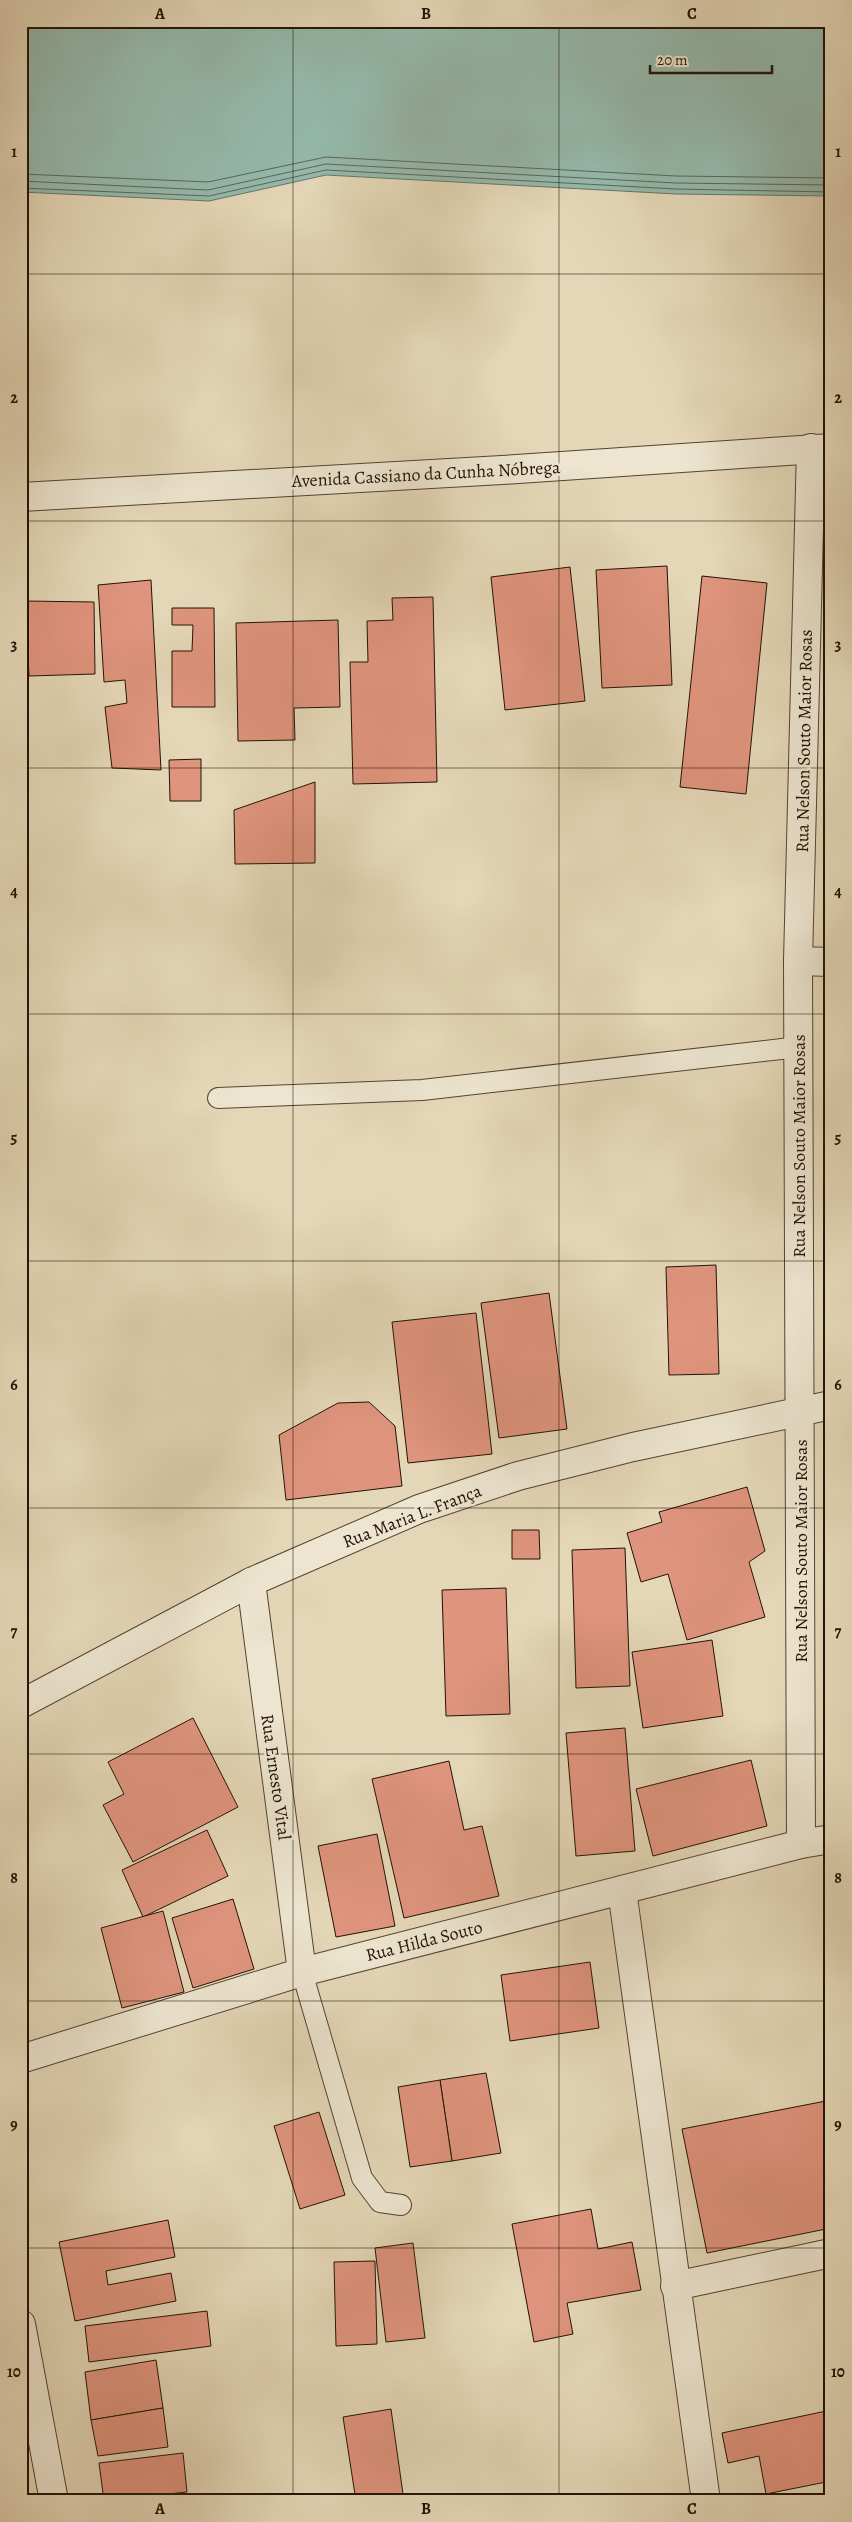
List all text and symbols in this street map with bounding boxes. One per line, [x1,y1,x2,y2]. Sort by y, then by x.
text: A [154,3,166,25]
text: B [421,3,431,25]
text: C [687,3,697,25]
scale bar [650,42,772,74]
text: 20 m [657,50,688,70]
text: 1 [11,141,17,163]
text: 1 [835,141,841,163]
text: 2 [10,387,18,409]
text: 2 [834,387,842,409]
street label: Avenida Cassiano da Cunha Nóbrega [290,455,562,493]
street label: Rua Nelson Souto Maior Rosas [790,629,818,853]
text: 3 [11,634,18,656]
text: 3 [835,634,842,656]
text: 4 [10,881,18,903]
text: 4 [834,881,842,903]
street label: Rua Nelson Souto Maior Rosas [787,1034,811,1258]
text: 5 [11,1127,18,1149]
text: 5 [835,1127,842,1149]
text: 6 [10,1374,18,1396]
text: 6 [834,1374,842,1396]
street label: Rua Nelson Souto Maior Rosas [789,1439,813,1663]
street label: Rua Maria L. França [339,1478,485,1554]
text: 7 [11,1621,18,1643]
text: 7 [835,1621,842,1643]
street label: Rua Ernesto Vital [255,1713,297,1842]
text: 8 [10,1867,18,1889]
text: 8 [834,1867,842,1889]
street label: Rua Hilda Souto [363,1915,485,1967]
text: 9 [10,2114,18,2136]
text: 9 [834,2114,842,2136]
text: 10 [7,2361,21,2383]
text: 10 [831,2361,845,2383]
text: A [154,2498,166,2520]
text: B [421,2498,431,2520]
text: C [687,2498,697,2520]

